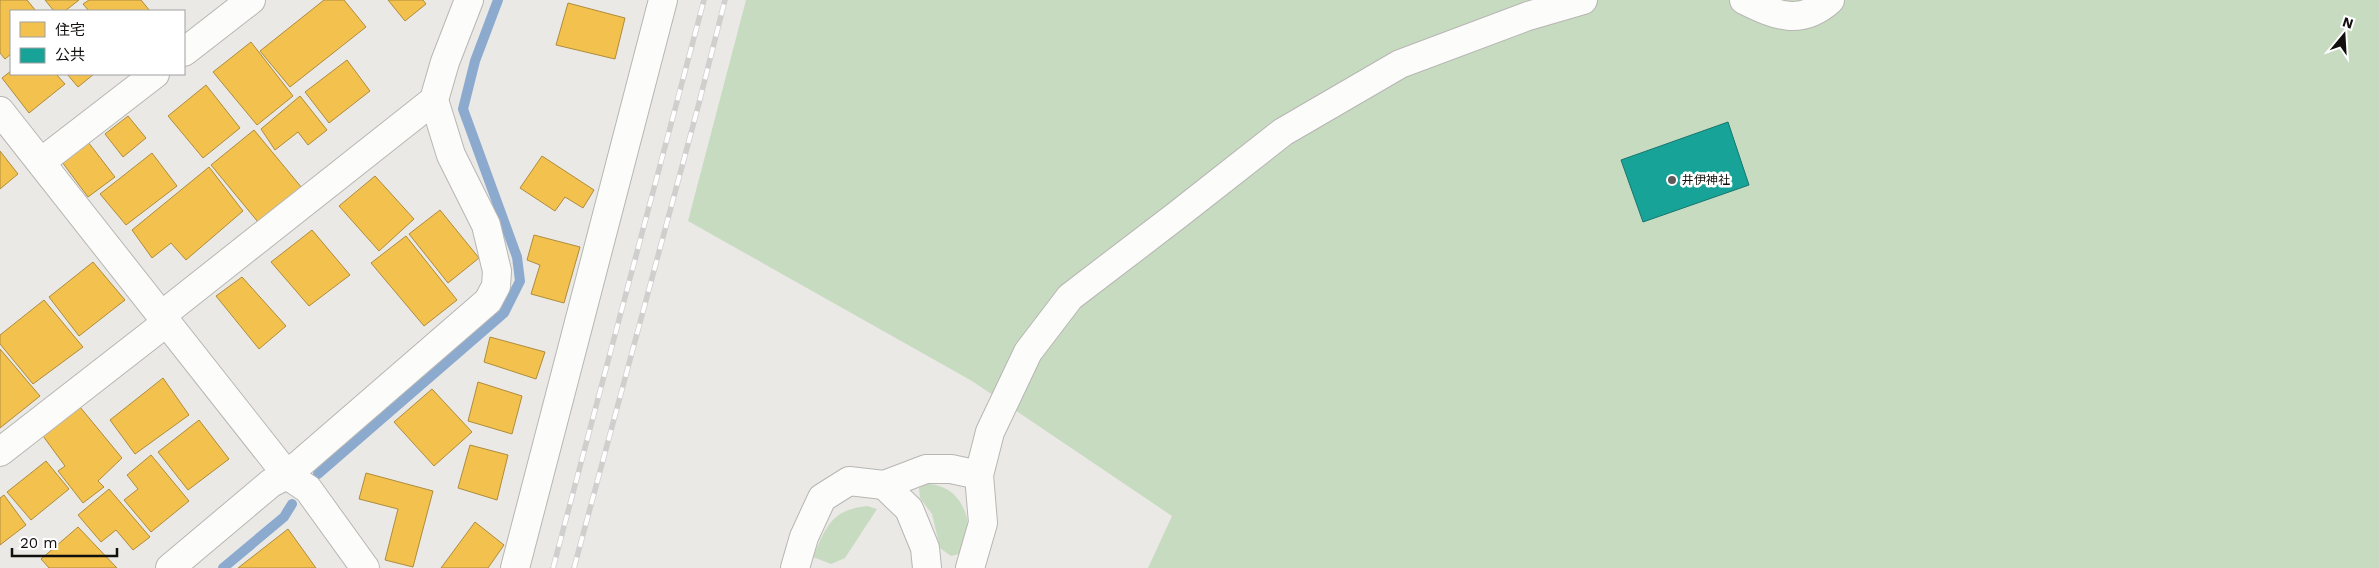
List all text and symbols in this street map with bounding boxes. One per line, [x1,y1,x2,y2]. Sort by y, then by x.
legend [10,10,185,75]
north arrow [2319,10,2369,60]
text: N [2341,13,2355,32]
text: 住宅 [55,21,85,39]
text: 公共 [55,46,85,64]
place label: 井伊神社 [1682,173,1730,187]
marker: 井伊神社 [1666,174,1678,186]
scale bar [12,526,118,558]
text: 20 m [20,534,58,552]

